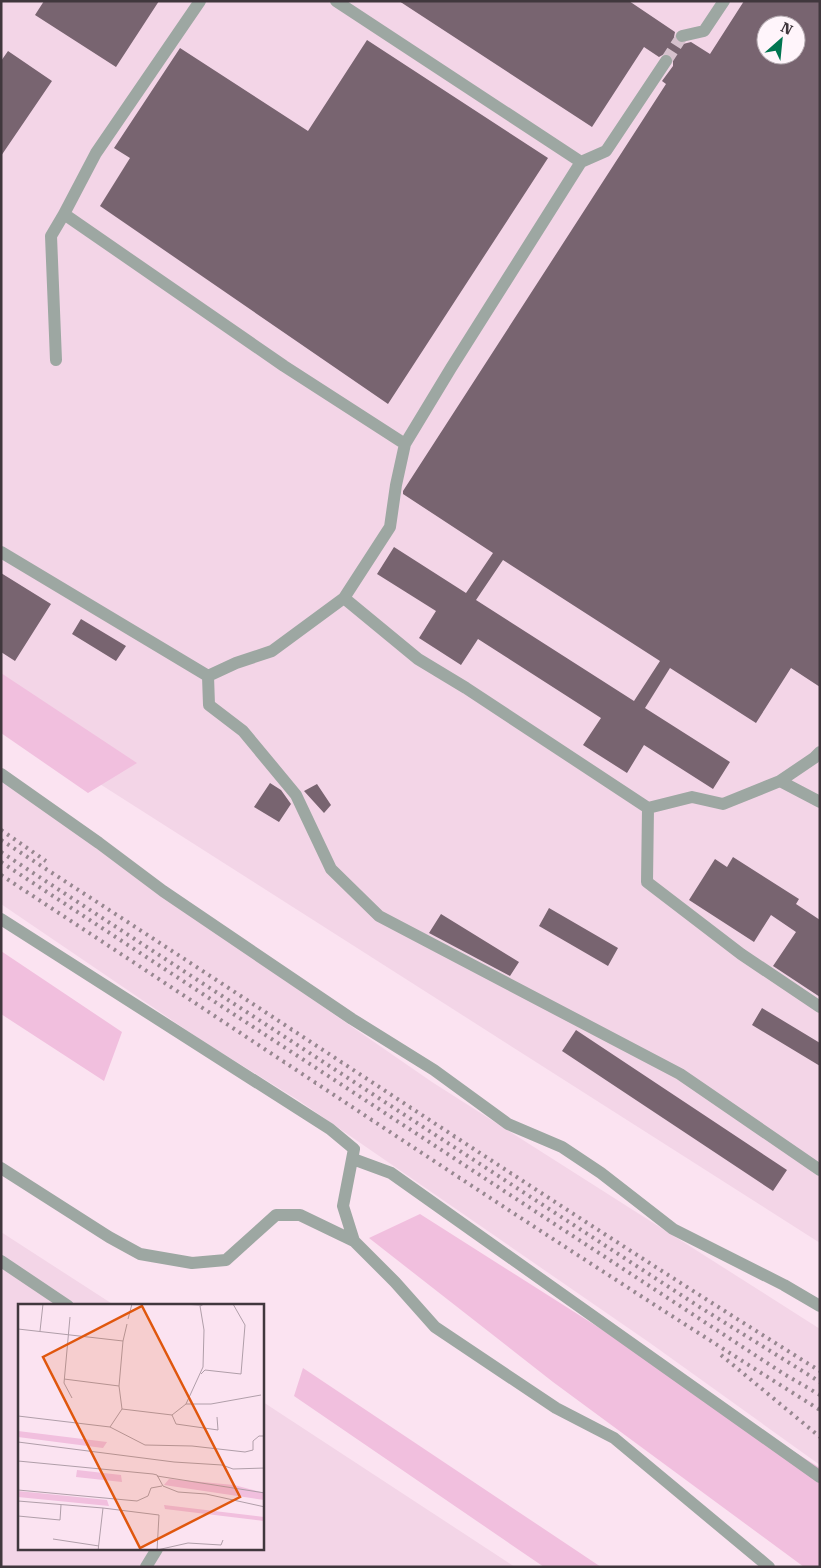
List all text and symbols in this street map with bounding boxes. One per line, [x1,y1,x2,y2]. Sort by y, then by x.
north arrow [756,15,806,65]
text: N [778,19,796,38]
inset map [18,1304,264,1550]

